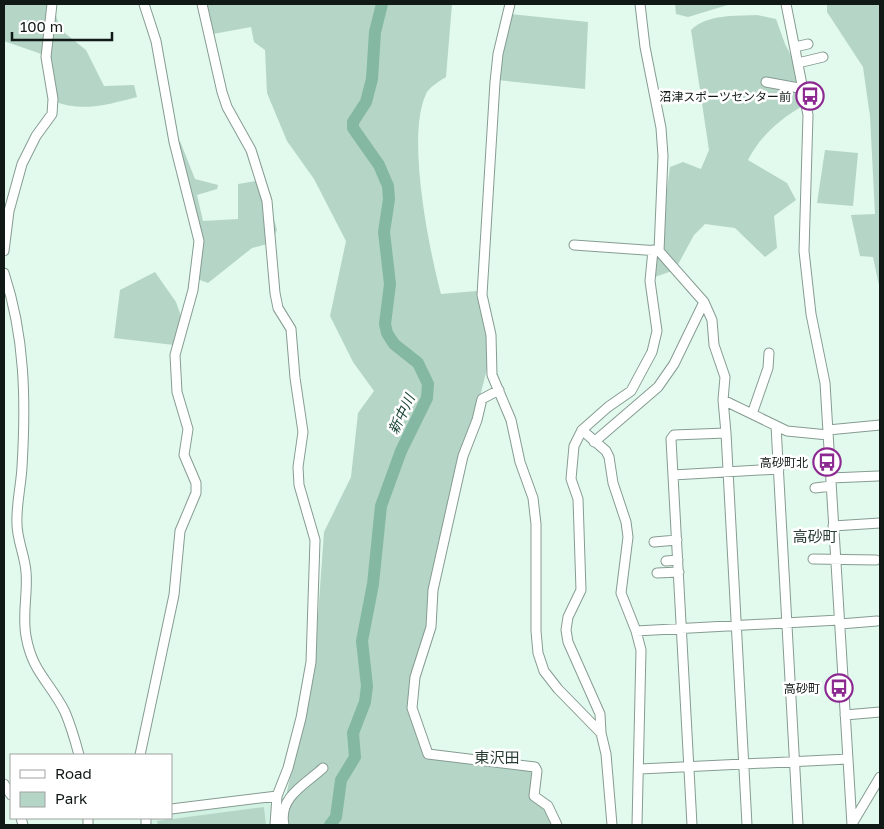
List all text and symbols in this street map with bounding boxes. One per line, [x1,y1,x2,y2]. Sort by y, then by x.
scale bar [12,10,112,42]
text: 100 m [20,17,63,35]
bus stop icon: 沼津スポーツセンター前 [795,81,825,111]
place label: 沼津スポーツセンター前 [659,89,791,104]
water label: 新中川 [384,390,418,437]
bus stop icon: 高砂町北 [812,447,842,477]
place label: 高砂町北 [760,455,808,470]
district label: 高砂町 [792,527,838,545]
bus stop icon: 高砂町 [824,673,854,703]
place label: 高砂町 [784,681,820,696]
district label: 東沢田 [474,748,520,766]
legend [10,754,172,819]
text: Road [55,764,92,782]
text: Park [55,789,88,807]

